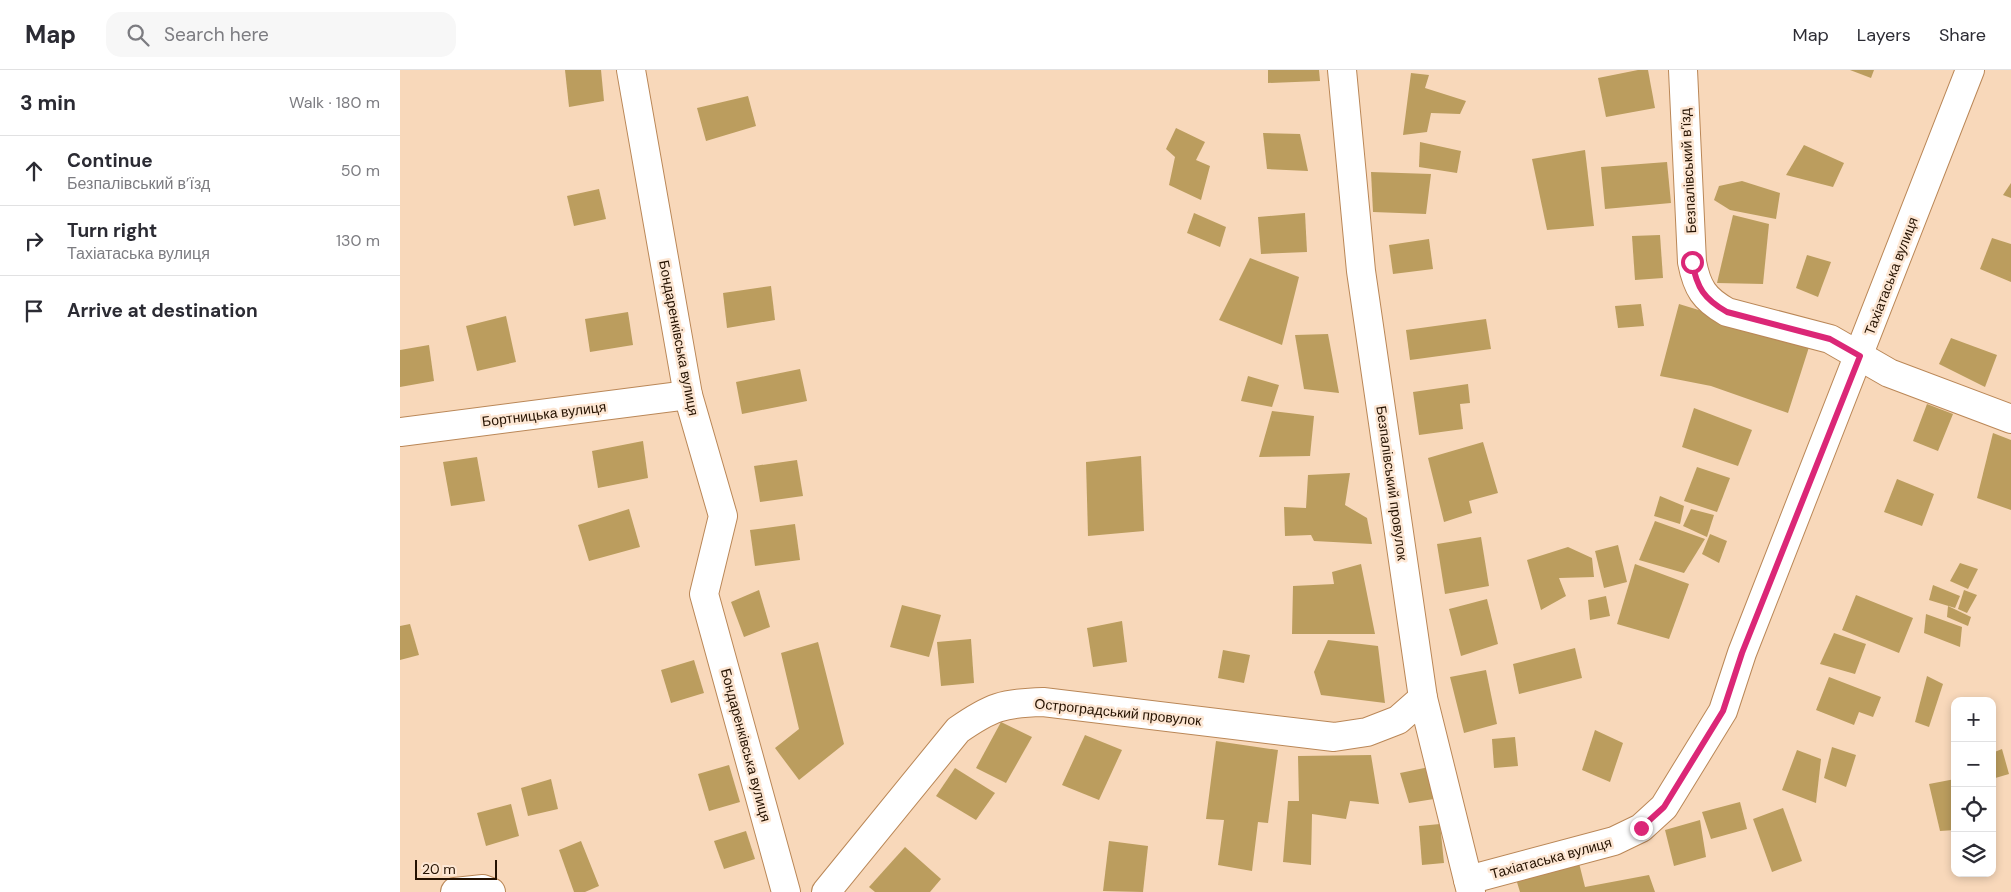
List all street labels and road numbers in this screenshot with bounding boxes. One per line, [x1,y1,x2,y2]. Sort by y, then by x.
street label: Безпалівський в’їзд [1676,108,1700,234]
street label: Тахіатаська вулиця [1860,214,1922,338]
street label: Бондаренківська вулиця [655,259,703,417]
street label: Бортницька вулиця [481,397,607,431]
street label: Безпалівський провулок [1372,404,1412,562]
street label: Бондаренківська вулиця [717,666,775,824]
street label: Остроградський провулок [1034,694,1203,730]
street label: Тахіатаська вулиця [1488,833,1614,883]

